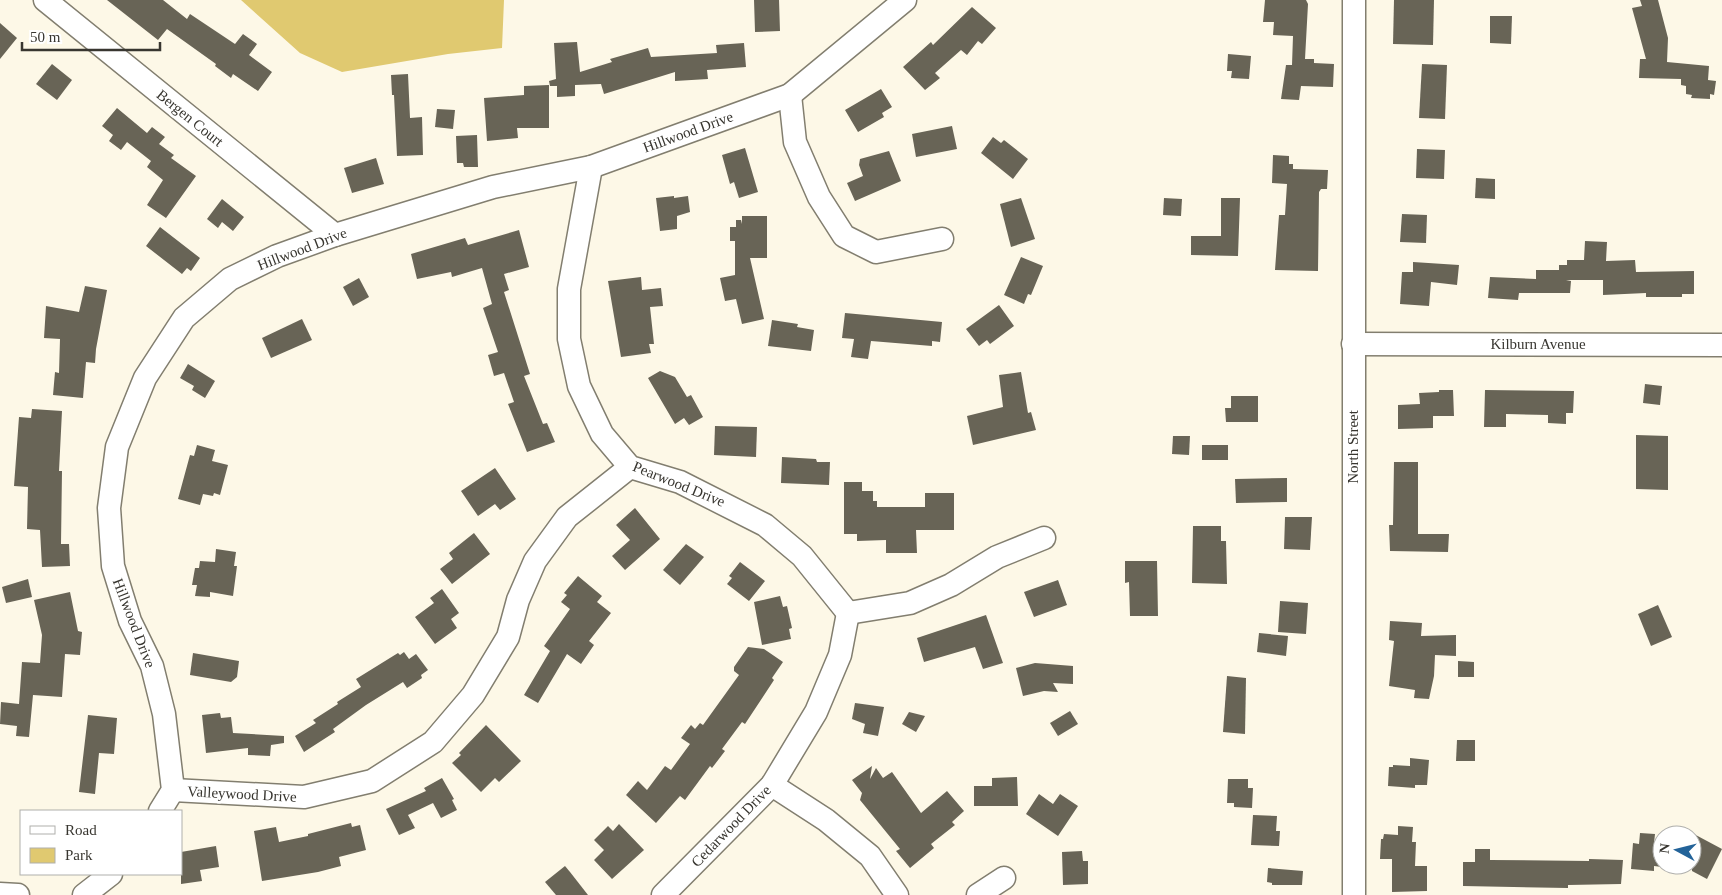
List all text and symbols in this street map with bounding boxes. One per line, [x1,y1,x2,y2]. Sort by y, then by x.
scale bar [22,20,160,52]
text: 50 m [30,29,61,45]
street label: Bergen Court [154,86,227,150]
street label: Hillwood Drive [641,108,735,156]
street label: Hillwood Drive [255,224,349,273]
street label: Kilburn Avenue [1490,336,1586,352]
street label: North Street [1345,409,1361,484]
street label: Pearwood Drive [631,458,728,510]
street label: Hillwood Drive [110,576,159,670]
street label: Cedarwood Drive [688,782,774,870]
street label: Valleywood Drive [187,783,297,805]
legend [20,810,182,875]
text: Road [65,822,97,838]
north arrow [1652,825,1702,875]
text: N [1657,843,1673,854]
text: Park [65,847,93,863]

